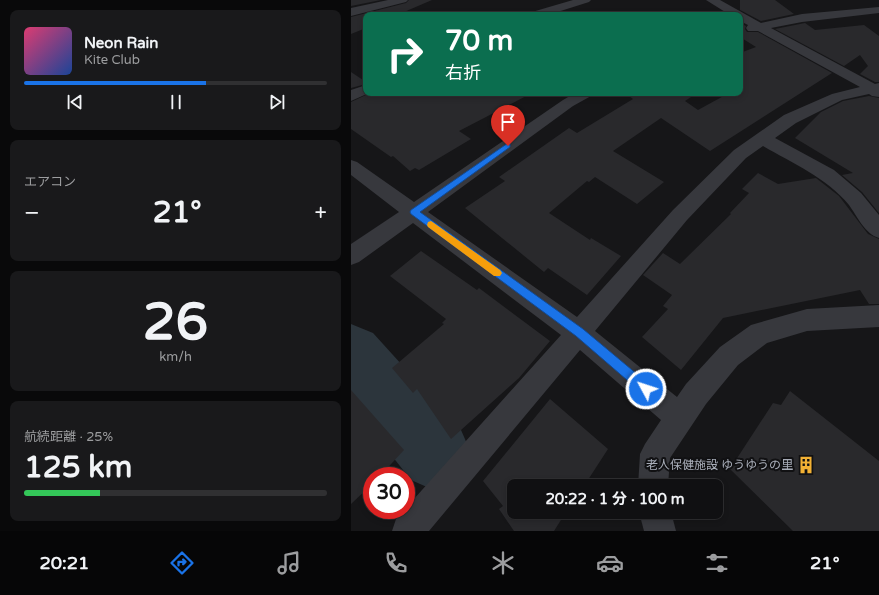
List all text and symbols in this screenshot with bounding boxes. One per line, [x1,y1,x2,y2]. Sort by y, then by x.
text: 70 m [445,24,513,58]
icon: right [379,28,431,80]
text: Neon Rain [84,34,158,52]
text: Kite Club [84,52,140,68]
text: 右折 [445,62,481,84]
icon: previous [64,91,86,113]
icon: pause [165,91,187,113]
icon: next [266,91,288,113]
pin [491,105,525,146]
icon: arrive [497,111,519,133]
text: エアコン [24,174,76,190]
text: 21° [153,194,202,231]
text: − [24,200,40,226]
text: + [315,200,327,226]
text: 26 [143,291,208,354]
text: km/h [159,349,192,365]
position arrow [625,368,667,410]
text: 航続距離 · 25% [24,429,113,445]
text: 125 km [24,449,132,486]
building icon: 老人保健施設 ゆうゆうの里 [796,455,816,475]
place label: 老人保健施設 ゆうゆうの里 [646,458,793,472]
speed limit sign: 30 [363,467,415,519]
text: 20:22 · 1 分 · 100 m [545,490,685,508]
icon: directions [168,549,196,577]
icon: music [275,549,303,577]
icon: phone [382,549,410,577]
icon: climate [489,549,517,577]
icon: car [596,549,624,577]
icon: filters [703,549,731,577]
text: 20:21 [39,552,89,574]
text: 21° [810,552,839,574]

